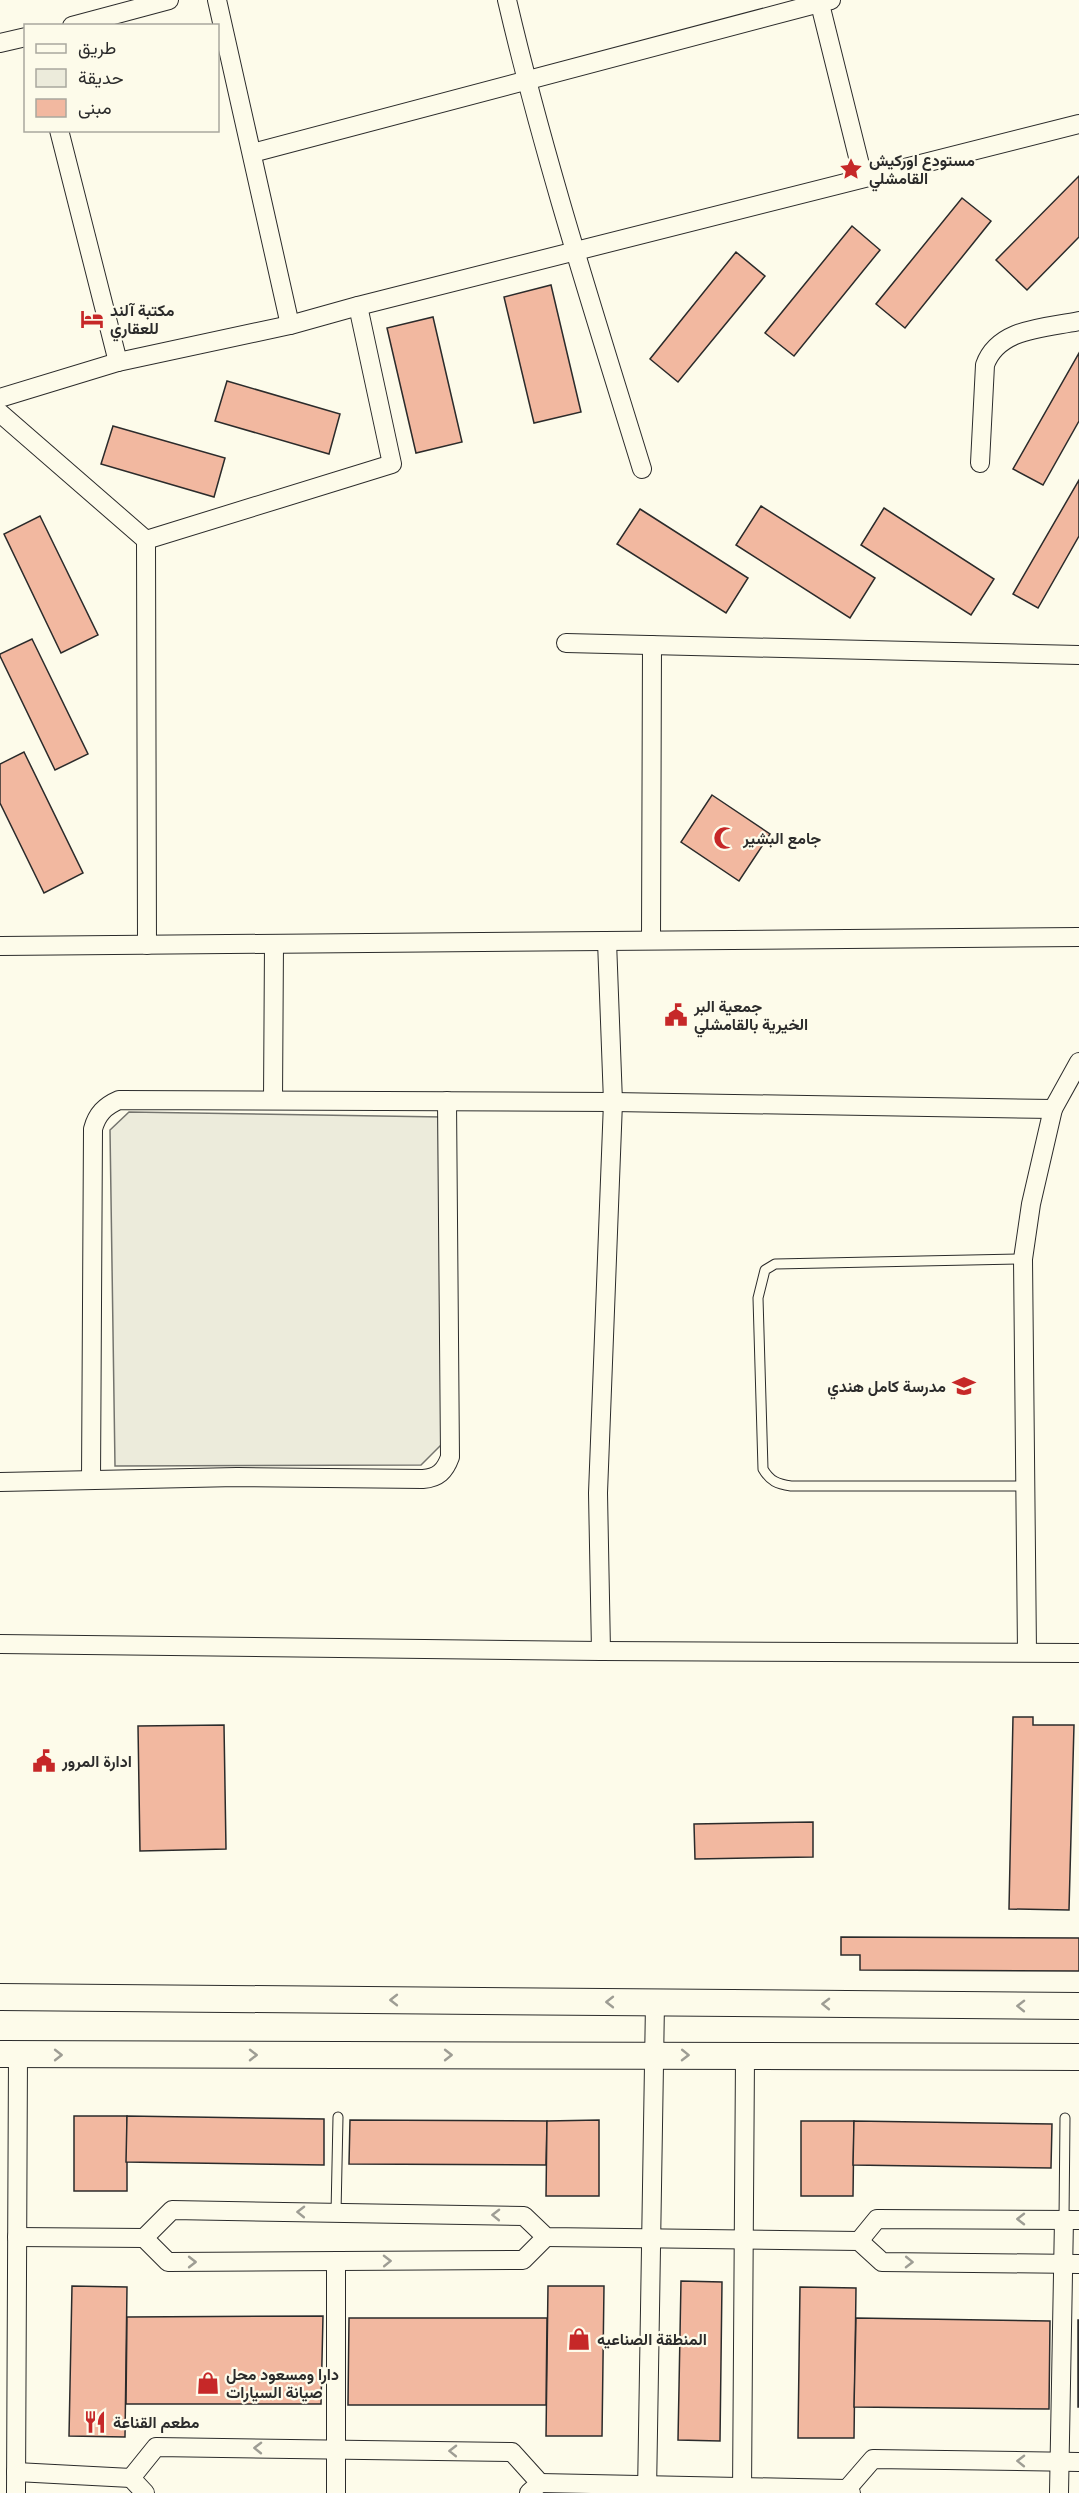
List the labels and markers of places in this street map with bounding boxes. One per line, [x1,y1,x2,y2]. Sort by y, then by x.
place label: مستودع اوركيش القامشلي [869,150,975,192]
place icon: مستودع اوركيش القامشلي [838,156,864,182]
place label: مكتبة آلند للعقاري [110,300,175,342]
hotel icon: مكتبة آلند للعقاري [79,306,105,332]
mosque icon: جامع البشير [712,825,738,851]
place label: جامع البشير [742,828,821,850]
place label: جمعية البر الخيرية بالقامشلي [693,996,808,1038]
public building icon: جمعية البر الخيرية بالقامشلي [663,1002,689,1028]
school or university icon: مدرسة كامل هندي [951,1373,977,1399]
place label: مدرسة كامل هندي [827,1376,946,1400]
public building icon: ادارة المرور [31,1748,57,1774]
place label: ادارة المرور [61,1751,132,1772]
shop icon: المنطقة الصناعيه [566,2326,592,2352]
place label: المنطقة الصناعيه [597,2329,707,2350]
place label: دارا ومسعود محل صيانة السيارات [226,2364,339,2403]
shop icon: دارا ومسعود محل صيانة السيارات [195,2370,221,2396]
restaurant icon: مطعم القناعة [82,2409,108,2435]
place label: مطعم القناعة [113,2412,200,2433]

